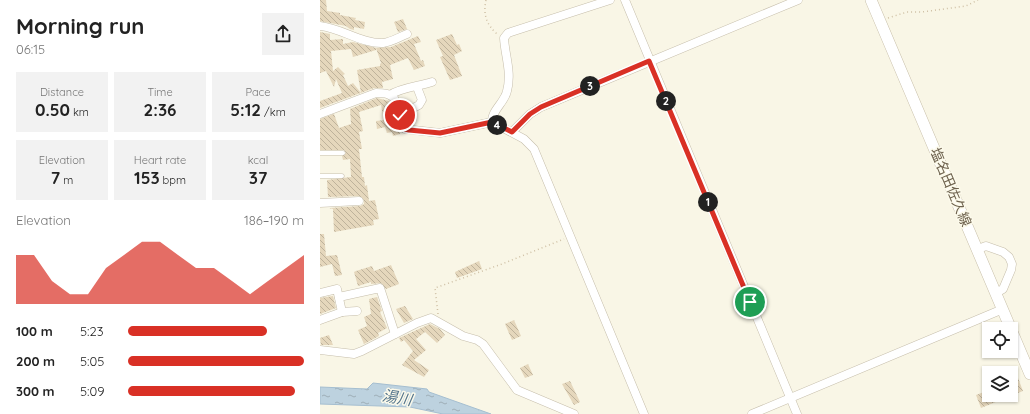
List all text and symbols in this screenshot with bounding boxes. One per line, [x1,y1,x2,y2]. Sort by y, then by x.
text: Morning run [16,12,144,40]
button: share [262,13,304,55]
text: 06:15 [16,41,45,57]
pin: 3 [580,76,600,96]
text: 3 [587,79,593,93]
text: Distance [40,85,84,99]
text: Time [147,85,173,99]
text: Pace [245,85,271,99]
pin: 2 [656,91,676,111]
text: 2 [663,94,669,108]
pin [383,98,417,132]
text: 0.50 [35,99,70,120]
text: 2:36 [144,99,176,120]
text: 5:12 [230,99,261,120]
icon: check [389,104,411,126]
text: km [70,105,89,119]
text: /km [261,105,286,119]
pin: 4 [487,115,507,135]
text: 4 [494,118,500,132]
street label: 塩名田佐久線 [926,145,976,229]
text: Elevation [39,153,85,167]
text: Heart rate [134,153,186,167]
text: kcal [248,153,268,167]
text: 7 [51,167,60,188]
text: 153 [134,167,160,188]
text: 37 [249,167,267,188]
text: m [60,173,73,187]
text: bpm [160,173,186,187]
pin: 1 [698,192,718,212]
text: 1 [706,195,710,209]
text: Elevation [16,212,71,228]
text: 186–190 m [244,212,304,228]
pin [733,285,767,319]
icon: arrive [739,291,761,313]
map controls [982,322,1018,402]
button: locate [982,322,1018,358]
text: 100 m [16,323,53,339]
text: 5:23 [80,323,104,339]
text: 200 m [16,353,55,369]
text: 5:05 [80,353,104,369]
button: layers [982,366,1018,402]
text: 300 m [16,383,55,399]
text: 5:09 [80,383,105,399]
water label: 湯川 [381,386,415,410]

